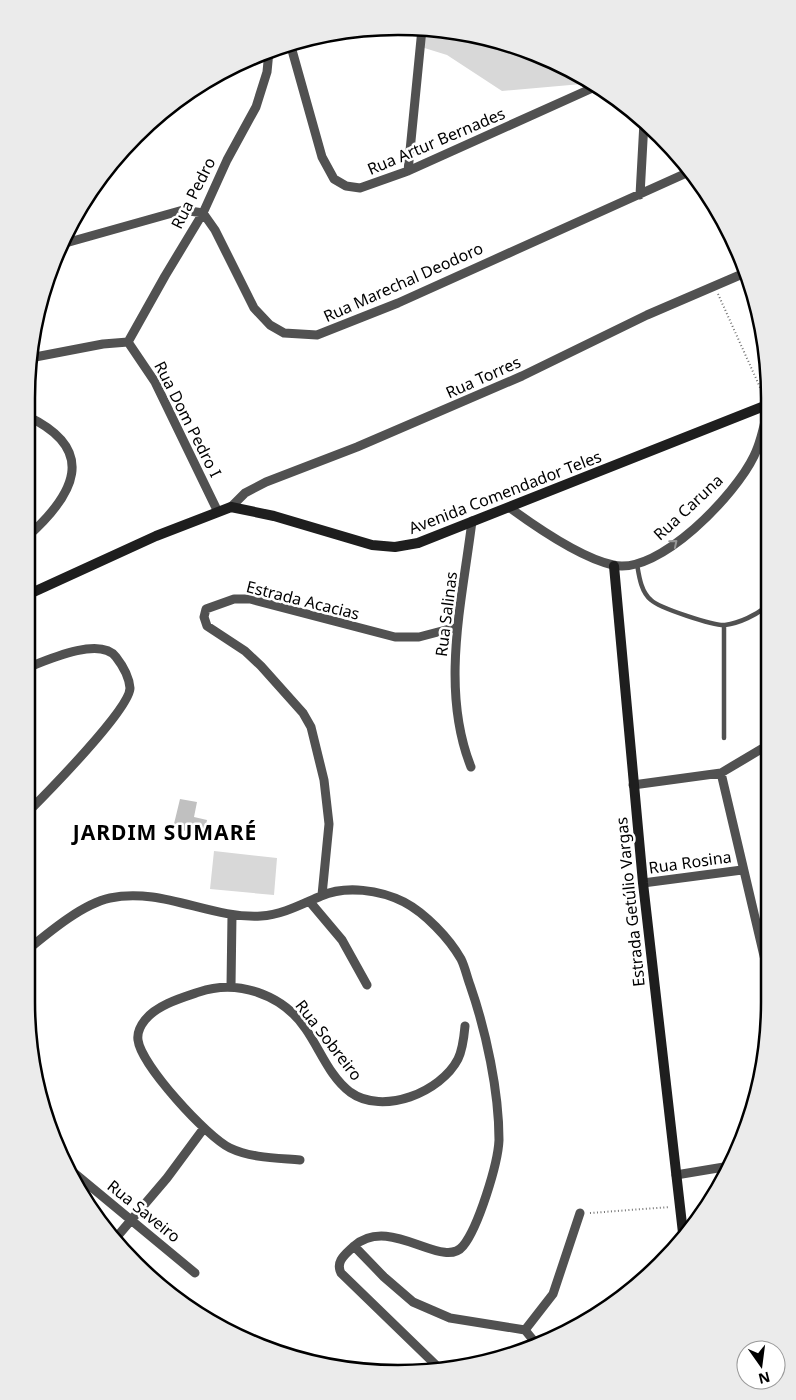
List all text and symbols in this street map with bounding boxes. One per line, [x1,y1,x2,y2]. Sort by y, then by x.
street label: Rua Artur Bernades [364,102,508,180]
street label: Rua Pedro [166,153,220,233]
street label: Rua Marechal Deodoro [320,237,486,327]
street label: Rua Torres [442,351,524,403]
street label: Rua Dom Pedro I [149,357,227,481]
street label: Avenida Comendador Teles [405,445,605,539]
street label: Rua Caruna [649,469,727,545]
one-way arrow [669,540,678,549]
street label: Rua Salinas [430,570,462,658]
street label: Estrada Acacias [244,575,362,625]
street label: Estrada Getúlio Vargas [610,816,650,988]
district label: JARDIM SUMARÉ [71,818,257,846]
street label: Rua Rosina [647,845,733,879]
street label: Rua Sobreiro [291,995,367,1085]
street label: Rua Saveiro [103,1175,185,1247]
north arrow [736,1340,786,1390]
text: N [756,1368,772,1389]

